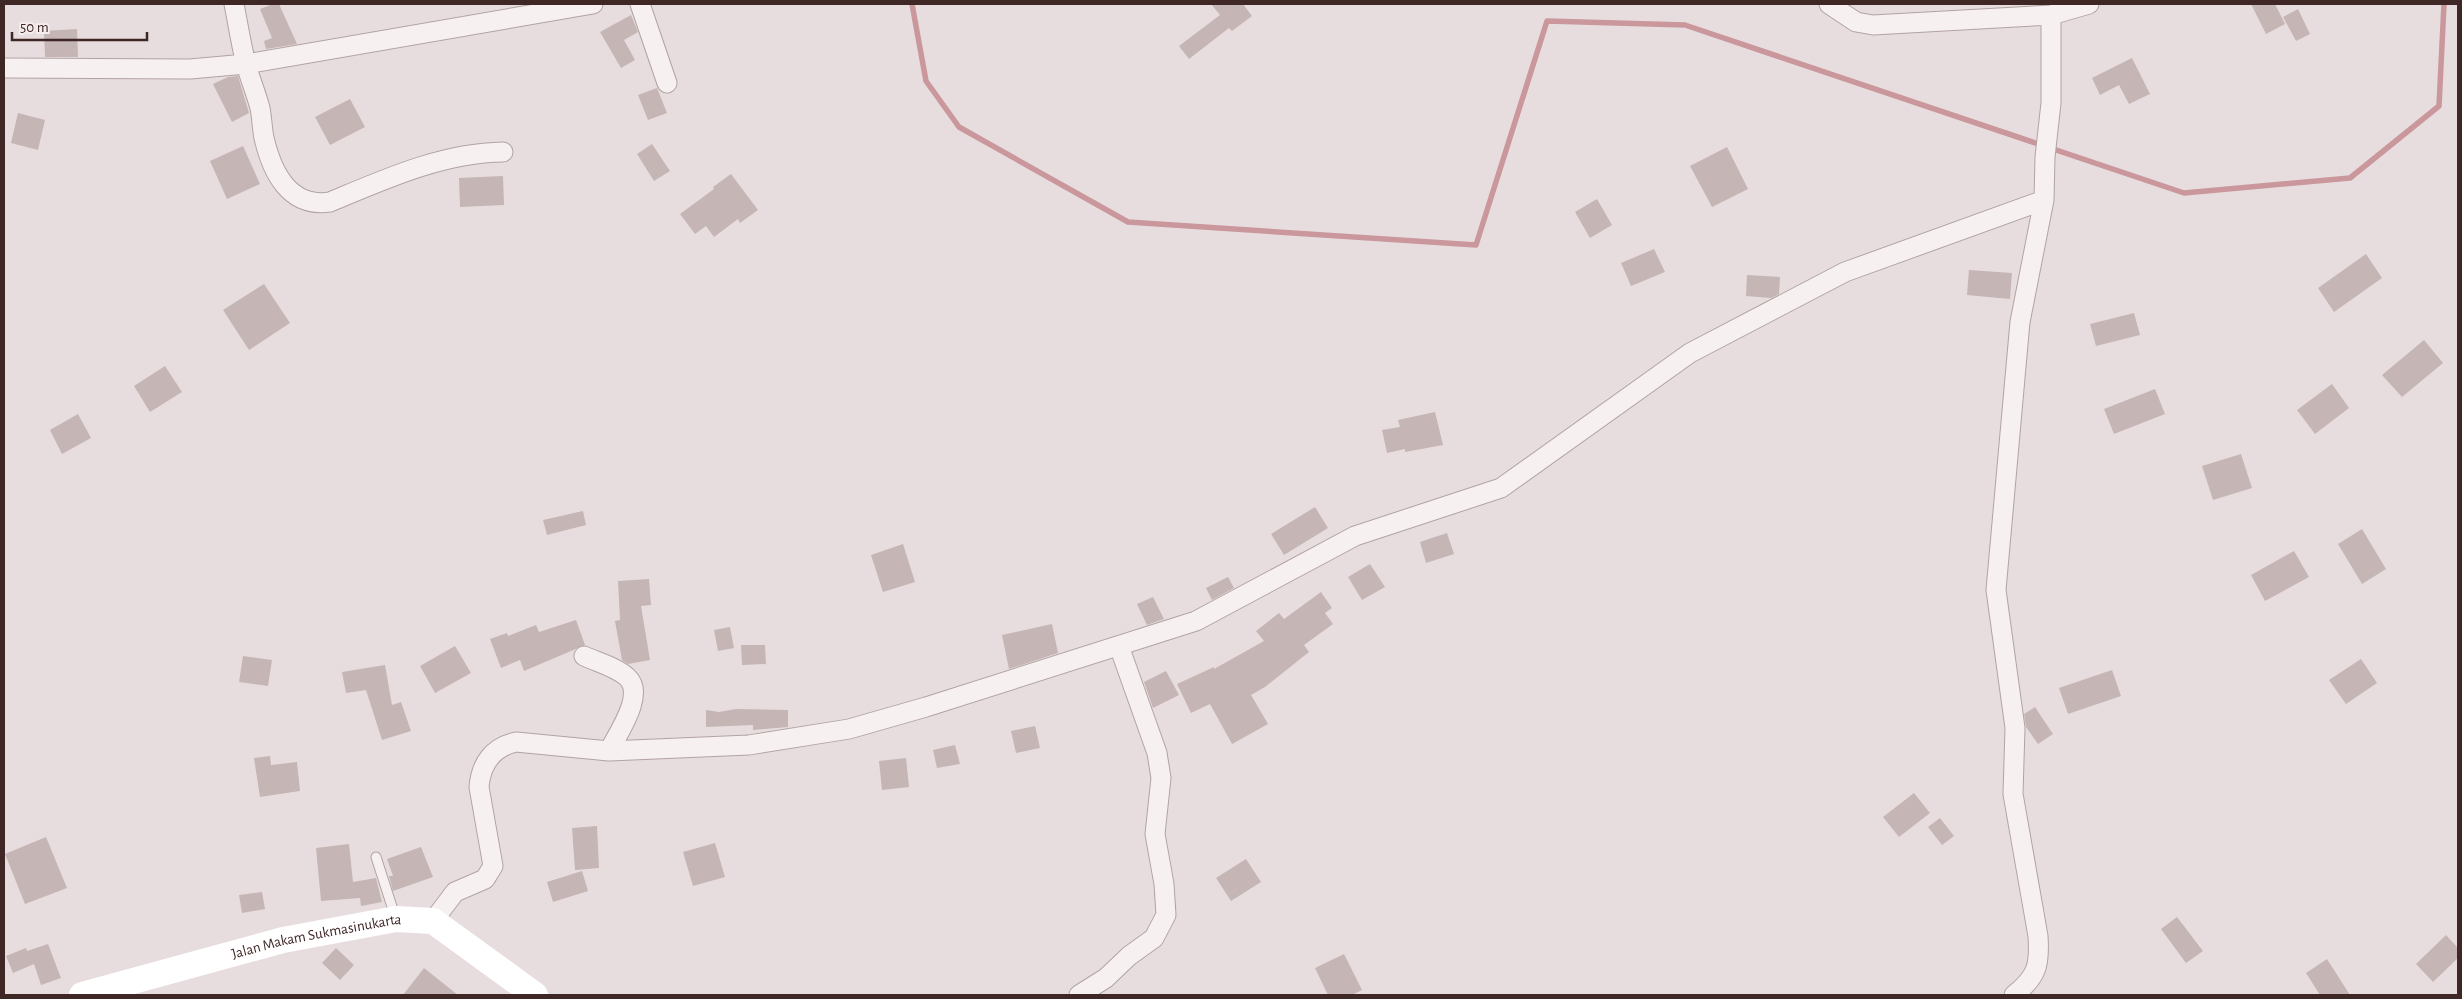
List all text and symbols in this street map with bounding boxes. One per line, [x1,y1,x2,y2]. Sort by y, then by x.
scale bar [12,10,148,42]
text: 50 m [20,20,49,35]
street label: Jalan Makam Sukmasinukarta [230,911,402,961]

